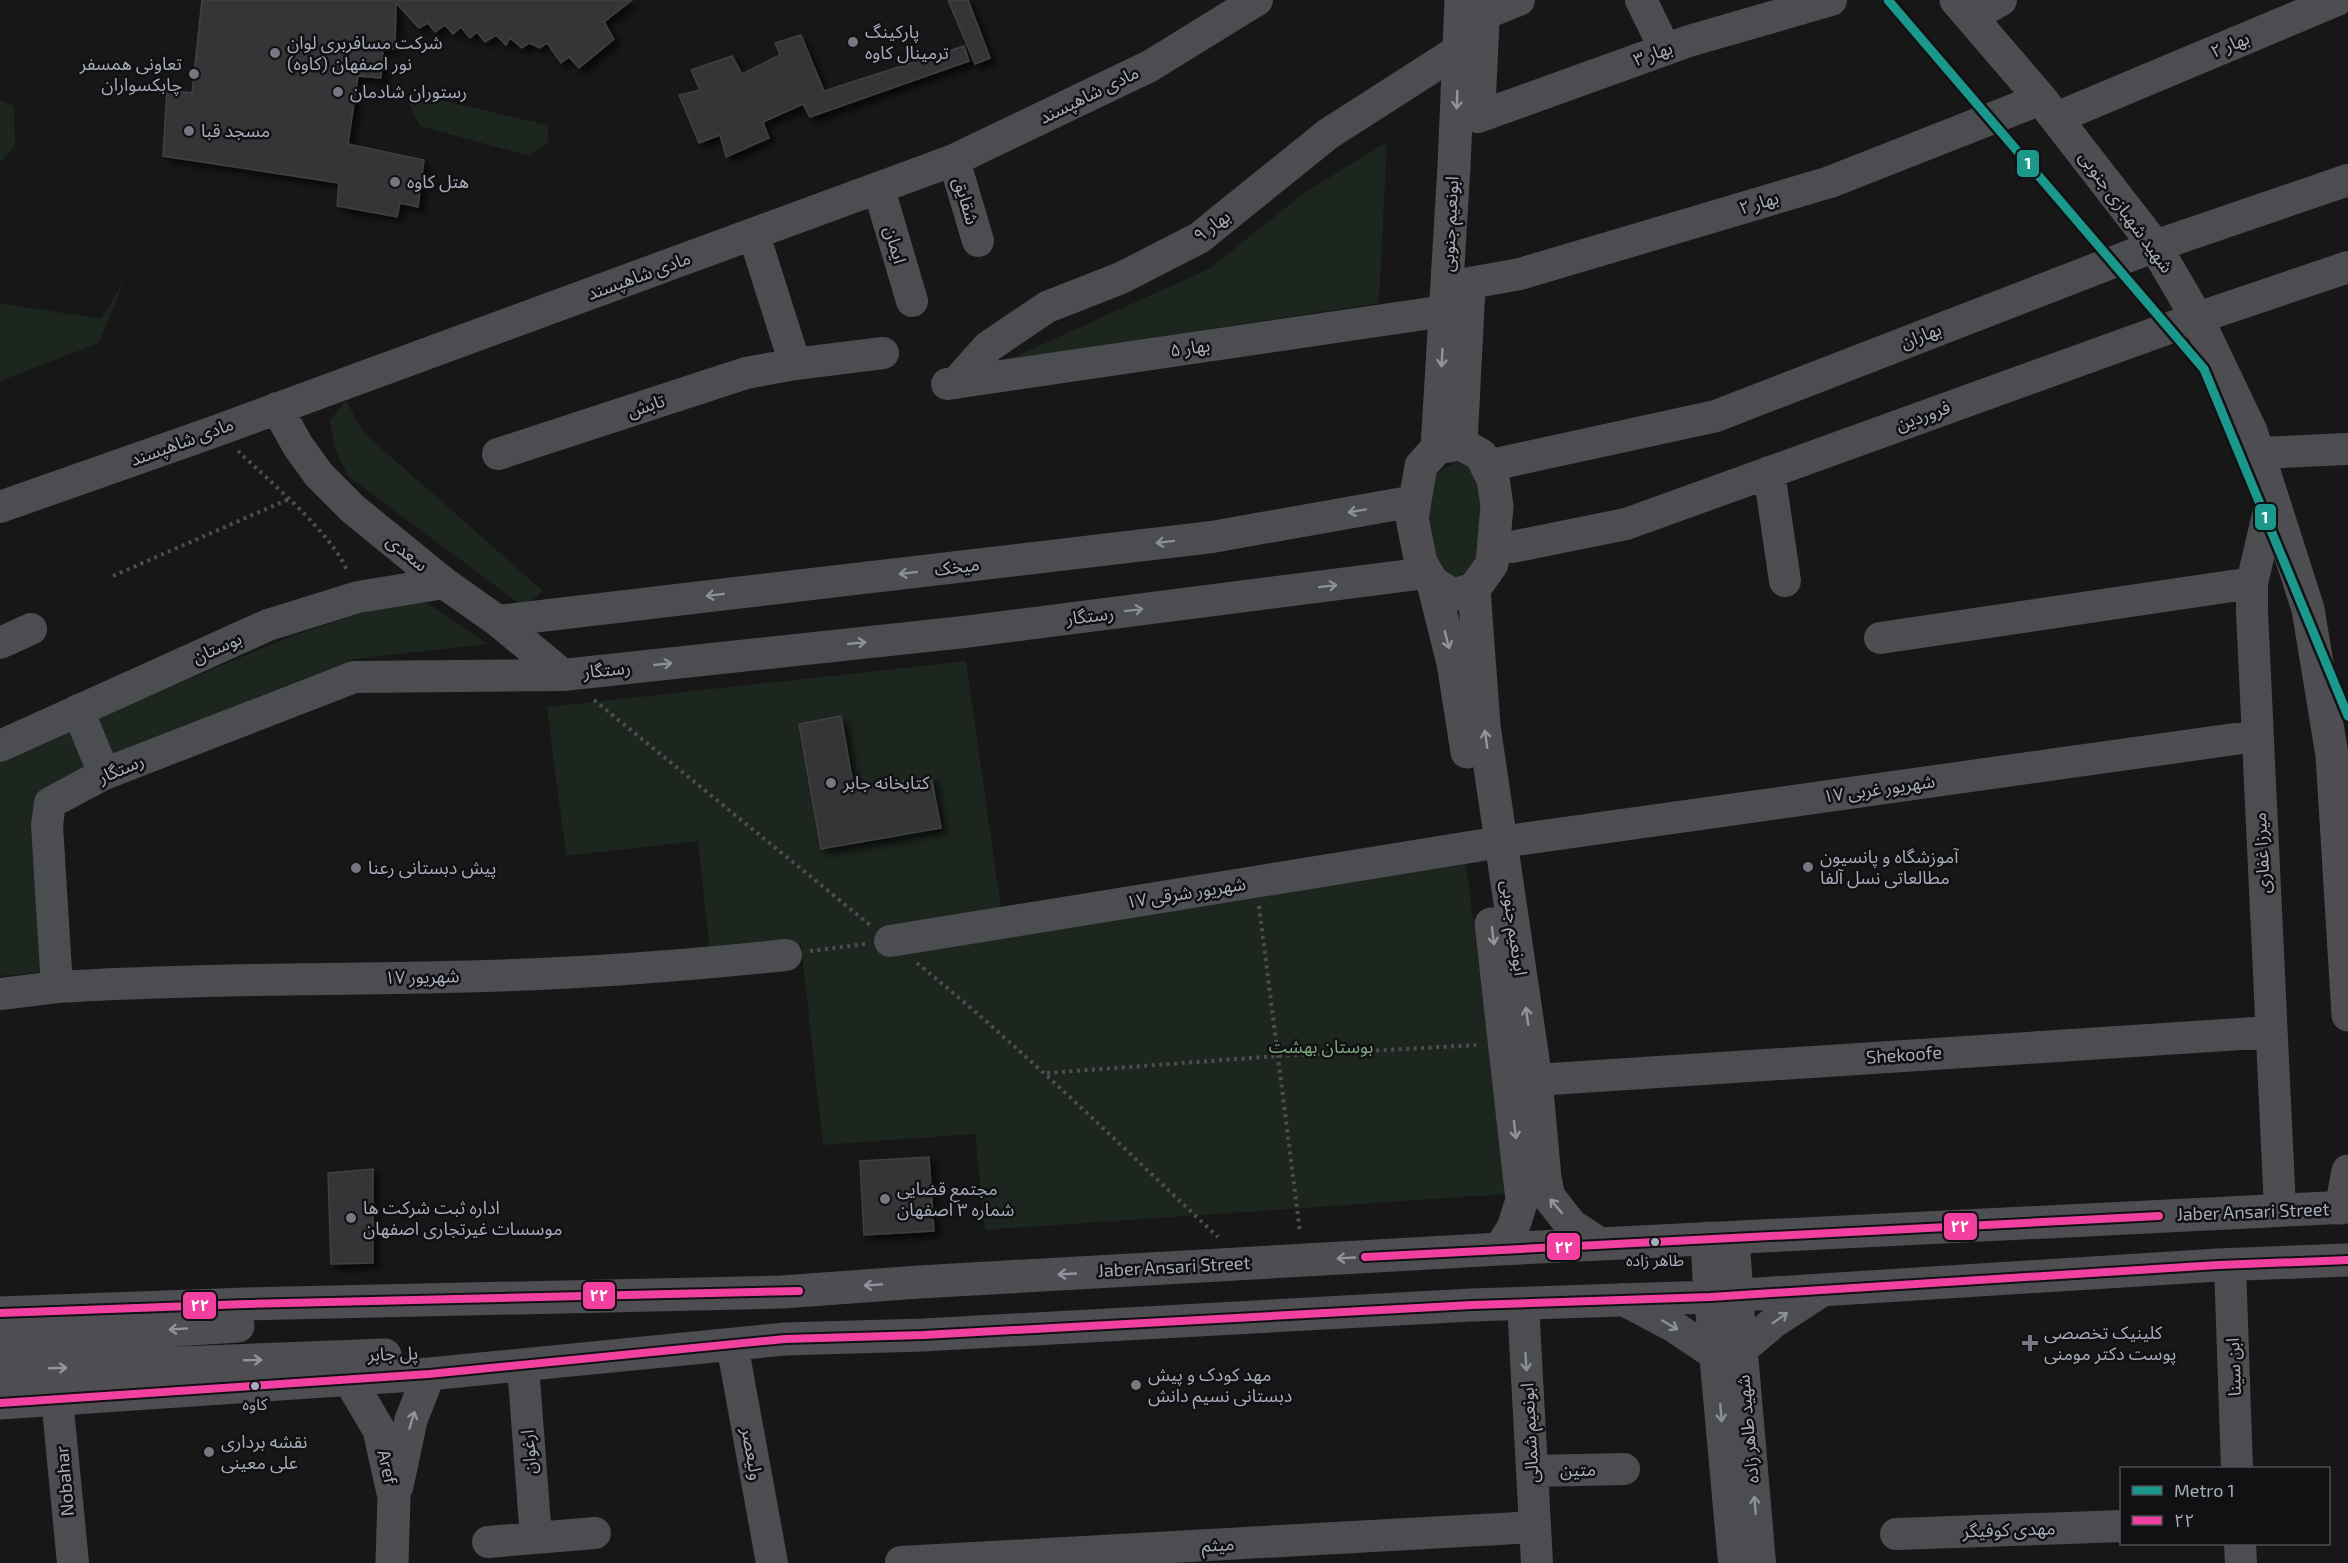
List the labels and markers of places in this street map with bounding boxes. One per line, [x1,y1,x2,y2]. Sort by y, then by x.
place label: پارکینگ ترمینال کاوه [865,20,949,64]
place label: شرکت مسافربری لوان نور اصفهان (کاوه) [287,31,443,75]
marker: پارکینگ ترمینال کاوه [846,35,860,49]
marker: شرکت مسافربری لوان نور اصفهان (کاوه) [268,46,282,60]
place label: تعاونی همسفر چابکسواران [79,52,182,96]
marker: تعاونی همسفر چابکسواران [187,67,201,81]
place label: رستوران شادمان [350,80,467,103]
marker: رستوران شادمان [331,85,345,99]
place label: مسجد قبا [201,119,270,141]
marker: مسجد قبا [182,124,196,138]
place label: هتل کاوه [407,170,469,193]
marker: هتل کاوه [388,175,402,189]
place label: کتابخانه جابر [842,771,930,794]
marker: کتابخانه جابر [824,776,838,790]
place label: آموزشگاه و پانسیون مطالعاتی نسل آلفا [1820,845,1959,889]
place label: پیش دبستانی رعنا [368,856,496,879]
marker: آموزشگاه و پانسیون مطالعاتی نسل آلفا [1801,860,1815,874]
marker: پیش دبستانی رعنا [349,861,363,875]
place label: مجتمع قضایی شماره ۳ اصفهان [897,1177,1014,1221]
marker: مجتمع قضایی شماره ۳ اصفهان [878,1192,892,1206]
place label: اداره ثبت شرکت ها موسسات غیرتجاری اصفهان [363,1196,562,1240]
marker: اداره ثبت شرکت ها موسسات غیرتجاری اصفهان [344,1211,358,1225]
marker: طاهر زاده [1649,1236,1661,1248]
place label: طاهر زاده [1626,1250,1684,1270]
place label: کلینیک تخصصی پوست دکتر مومنی [2044,1321,2176,1365]
marker: کلینیک تخصصی پوست دکتر مومنی [2021,1334,2039,1352]
place label: مهد کودک و پیش دبستانی نسیم دانش [1148,1363,1292,1409]
marker: مهد کودک و پیش دبستانی نسیم دانش [1129,1378,1143,1392]
marker: کاوه [249,1380,261,1392]
place label: کاوه [243,1394,268,1414]
place label: نقشه برداری علی معینی [221,1430,307,1474]
marker: نقشه برداری علی معینی [202,1445,216,1459]

